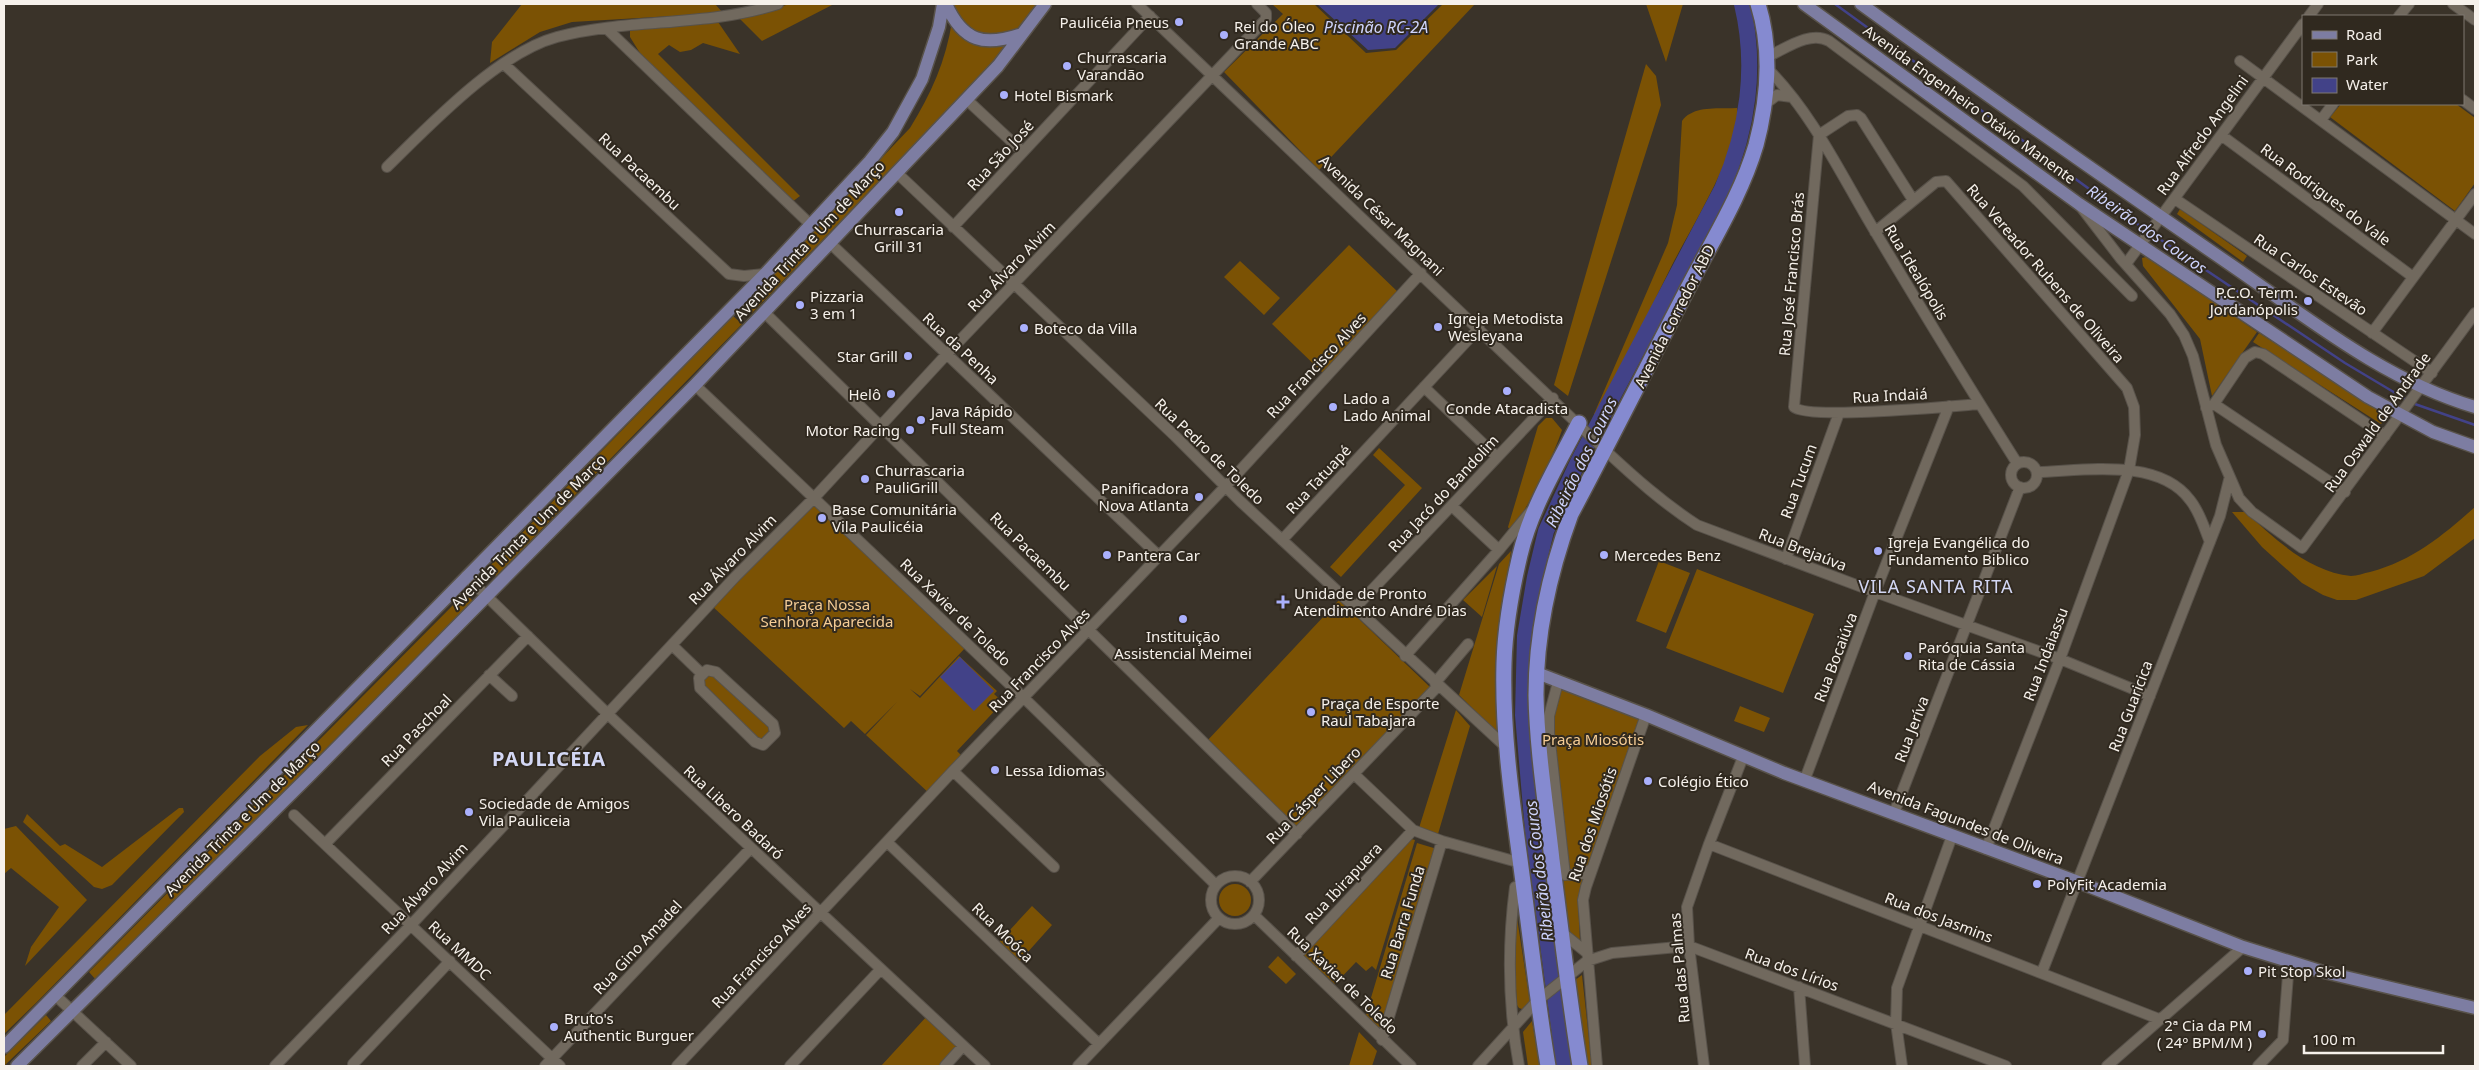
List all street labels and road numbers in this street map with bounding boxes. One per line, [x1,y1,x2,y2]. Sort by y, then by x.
street label: Avenida Engenheiro Otávio Manente [1860,20,2080,188]
street label: Rua Alfredo Angelini [2152,71,2252,199]
street label: Rua São José [962,116,1038,194]
street label: Rua Pacaembu [595,128,685,214]
street label: Rua Rodrigues do Vale [2257,138,2395,250]
street label: Avenida César Magnani [1315,150,1449,280]
street label: Avenida Trinta e Um de Março [729,156,889,324]
street label: Rua Vereador Rubens de Oliveira [1963,179,2129,367]
street label: Rua José Francisco Brás [1774,191,1808,357]
street label: Rua Álvaro Alvim [963,217,1059,315]
street label: Rua Idealópolis [1881,220,1953,324]
street label: Rua Carlos Estevão [2250,228,2372,320]
street label: Avenida Corredor ABD [1629,241,1719,391]
street label: Rua da Penha [919,308,1003,388]
street label: Rua Francisco Alves [1262,308,1370,422]
street label: Rua Oswald de Andrade [2319,348,2435,496]
street label: Rua Indaiá [1852,383,1928,407]
street label: Rua Pedro de Toledo [1151,393,1269,509]
street label: Rua Jacó do Bandolim [1383,430,1503,556]
street label: Rua Tatuapé [1281,440,1355,518]
street label: Rua Tucum [1775,441,1821,521]
street label: Avenida Trinta e Um de Março [446,449,610,613]
street label: Rua Pacaembu [986,507,1076,595]
street label: Rua Álvaro Alvim [684,510,780,608]
street label: Rua Brejaúva [1756,523,1850,575]
street label: Rua Xavier de Toledo [896,554,1016,670]
street label: Rua Francisco Alves [984,604,1094,716]
street label: Rua Indaiassu [2018,604,2072,704]
street label: Rua Bocaiúva [1809,609,1861,705]
street label: Rua Guaricica [2103,657,2157,755]
street label: Rua Paschoal [376,689,456,771]
street label: Rua Jeríva [1889,693,1933,765]
street label: Avenida Trinta e Um de Março [160,736,324,900]
street label: Rua Cásper Libero [1261,742,1365,848]
street label: Rua Libero Badaró [680,760,788,864]
street label: Rua dos Miosótis [1563,764,1621,884]
street label: Avenida Fagundes de Oliveira [1865,775,2067,869]
street label: Rua Álvaro Alvim [376,838,472,938]
street label: Rua Ibirapuera [1300,838,1386,928]
street label: Rua Barra Funda [1375,863,1429,981]
street label: Rua dos Jasmins [1882,887,1996,947]
street label: Rua Gino Amadel [588,896,686,998]
street label: Rua Francisco Alves [707,898,815,1012]
street label: Rua Moóca [968,898,1038,966]
street label: Rua das Palmas [1664,912,1694,1024]
street label: Rua MMDC [424,916,496,984]
street label: Rua Xavier de Toledo [1283,922,1403,1038]
street label: Rua dos Lírios [1742,943,1842,995]

